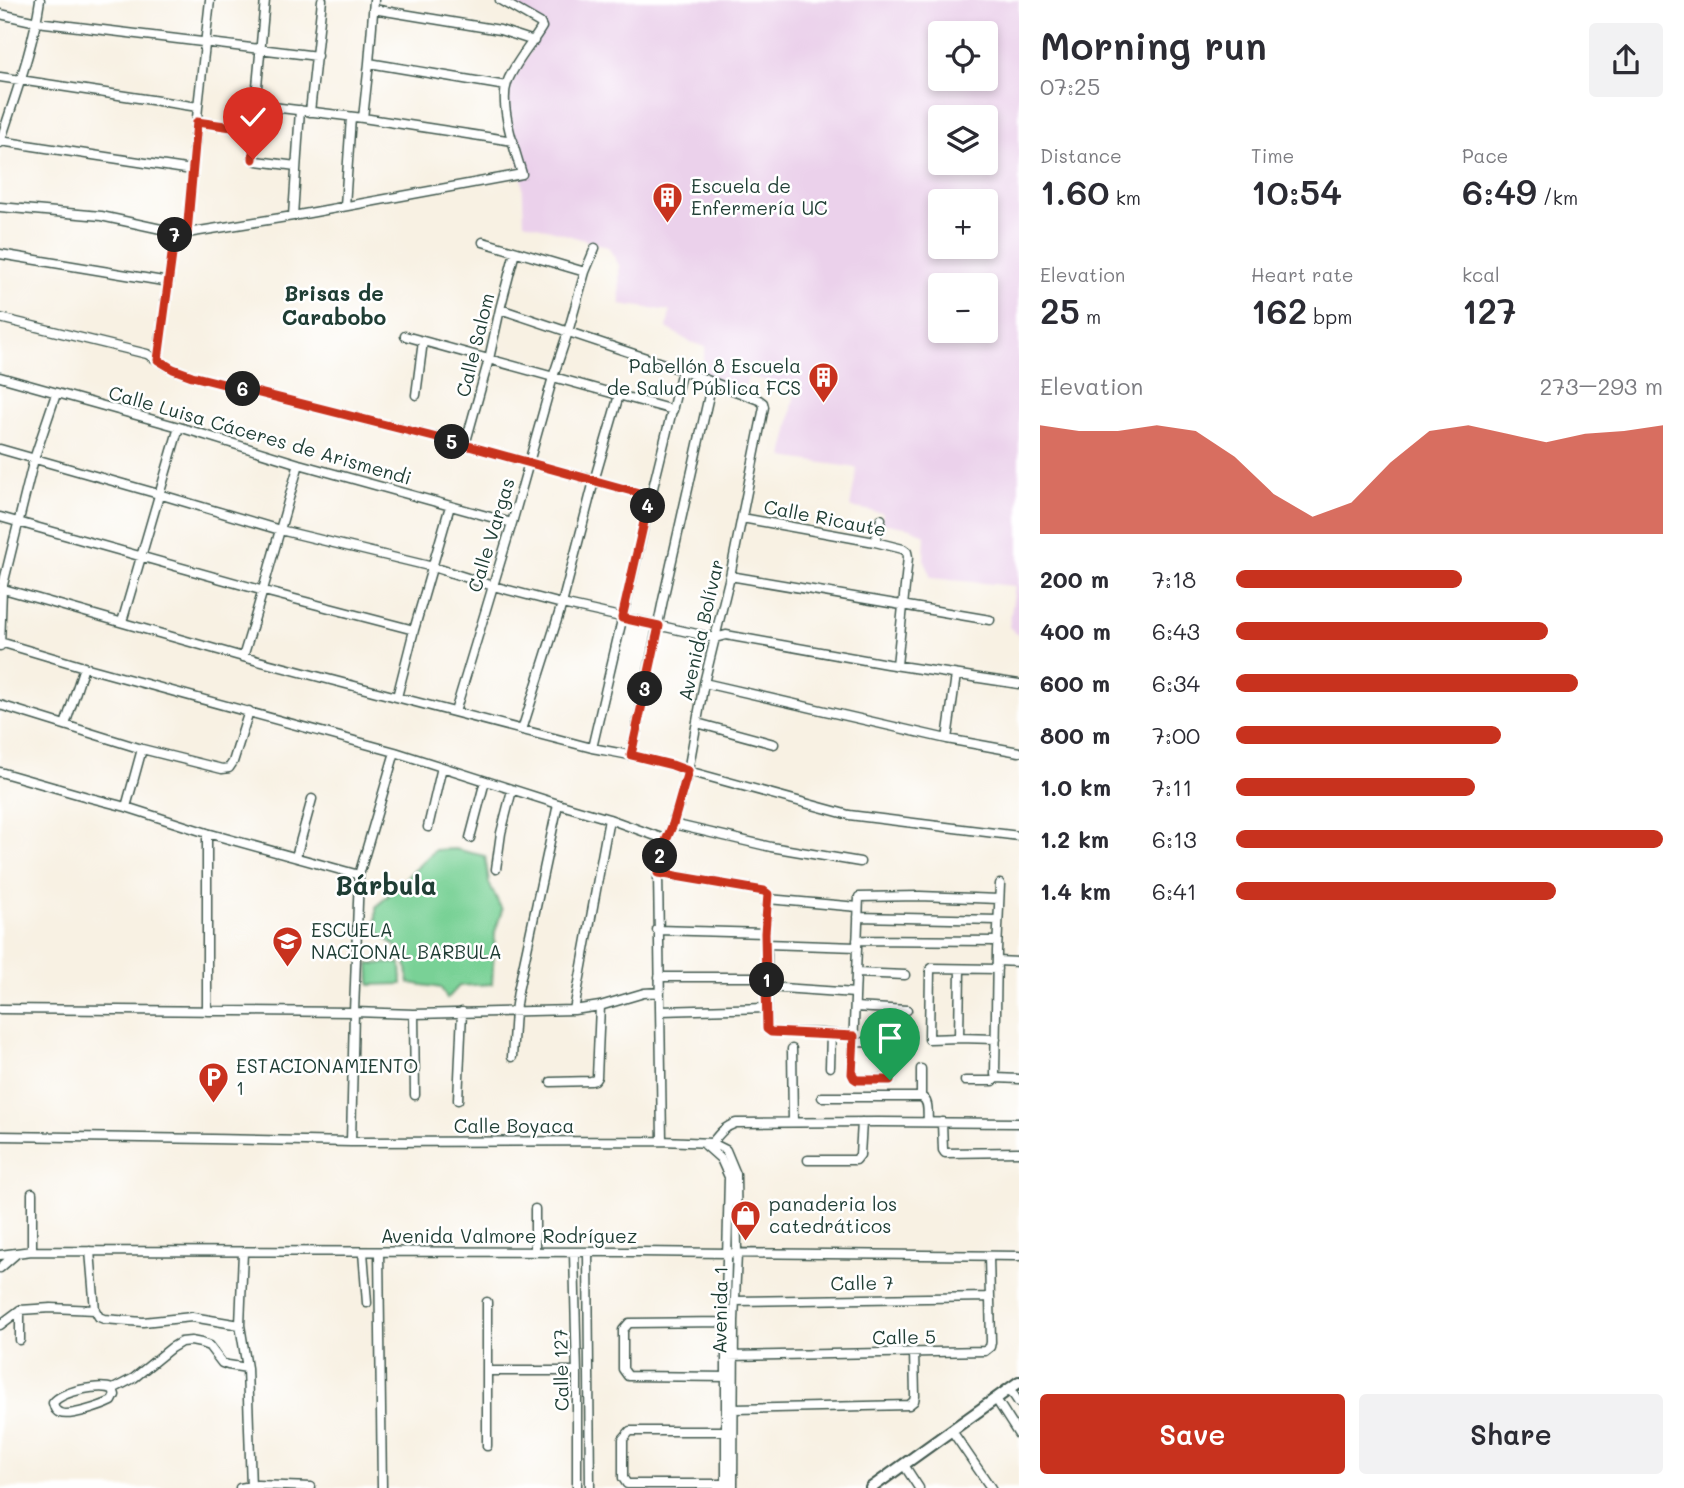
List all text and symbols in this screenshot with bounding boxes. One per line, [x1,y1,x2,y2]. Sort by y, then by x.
text: Morning run [1040,20,1267,70]
map controls [928,21,998,343]
button: locate [928,21,998,91]
button: share [1589,23,1663,97]
text: 07:25 [1040,71,1100,101]
pin [223,87,283,159]
icon: check [234,98,272,136]
button: layers [928,105,998,175]
text: Distance [1040,143,1122,168]
text: Time [1251,143,1294,168]
text: Pace [1462,143,1508,168]
text: 1.60 [1040,168,1110,214]
text: 10:54 [1251,168,1342,214]
text: 6:49 [1462,168,1537,214]
place label: Escuela de Enfermería UC [691,173,828,220]
building icon: Escuela de Enfermería UC [651,180,685,224]
text: km [1110,185,1141,210]
text: /km [1537,185,1578,210]
button: + [928,189,998,259]
pin: 7 [158,218,192,252]
text: 7 [169,222,180,247]
text: Elevation [1040,262,1125,287]
text: Heart rate [1251,262,1354,287]
text: kcal [1462,262,1500,287]
button: − [928,273,998,343]
district label: Brisas de Carabobo [282,279,387,330]
text: 25 [1040,287,1080,333]
text: 162 [1251,287,1307,333]
text: 127 [1462,287,1517,333]
street label: Calle Salom [450,290,500,400]
text: m [1080,304,1101,329]
text: bpm [1307,304,1352,329]
place label: Pabellón 8 Escuela de Salud Pública FCS [607,353,801,400]
building icon: Pabellón 8 Escuela de Salud Pública FCS [807,360,841,404]
text: Elevation [1040,371,1143,401]
text: 273–293 m [1540,371,1663,401]
pin: 6 [226,372,260,406]
text: 6 [237,376,248,401]
street label: Calle Luisa Cáceres de Arismendi [106,379,415,490]
pin: 5 [434,424,470,460]
text: 5 [446,429,457,454]
street label: Calle Vargas [461,475,520,595]
pin: 4 [630,489,666,524]
text: 4 [641,493,654,518]
street label: Calle Ricaute [762,493,888,542]
street label: Avenida Bolívar [672,557,729,703]
text: 200 m [1040,564,1109,594]
text: 7:18 [1152,564,1196,594]
text: 400 m [1040,616,1111,646]
text: 6:43 [1152,616,1200,646]
text: 600 m [1040,668,1110,698]
text: 6:34 [1152,668,1200,698]
pin: 3 [628,672,662,706]
text: 3 [639,676,650,701]
text: 800 m [1040,720,1110,750]
text: 7:00 [1152,720,1200,750]
text: 1.0 km [1040,772,1111,802]
text: 7:11 [1152,772,1192,802]
text: 1.2 km [1040,824,1109,854]
text: 6:13 [1152,824,1197,854]
pin: 2 [642,838,678,874]
text: 2 [654,843,665,868]
district label: Bárbula [335,868,437,902]
text: 1.4 km [1040,876,1111,906]
text: 6:41 [1152,876,1197,906]
place label: ESCUELA NACIONAL BARBULA [311,917,502,964]
school or university icon: ESCUELA NACIONAL BARBULA [271,924,305,968]
pin: 1 [750,962,784,998]
text: 1 [762,967,771,992]
pin [860,1008,920,1080]
icon: arrive [871,1019,909,1057]
place label: ESTACIONAMIENTO 1 [236,1053,418,1100]
parking icon: ESTACIONAMIENTO 1 [196,1060,230,1104]
street label: Calle Boyaca [454,1113,574,1138]
place label: panaderia los catedráticos [769,1191,897,1238]
shop icon: panaderia los catedráticos [729,1198,763,1242]
street label: Avenida Valmore Rodríguez [381,1223,637,1248]
street label: Avenida 1 [706,1266,733,1354]
street label: Calle 7 [830,1269,894,1296]
street label: Calle 5 [872,1323,936,1350]
street label: Calle 127 [547,1329,574,1411]
button: Save [1040,1394,1345,1474]
button: Share [1359,1394,1663,1474]

